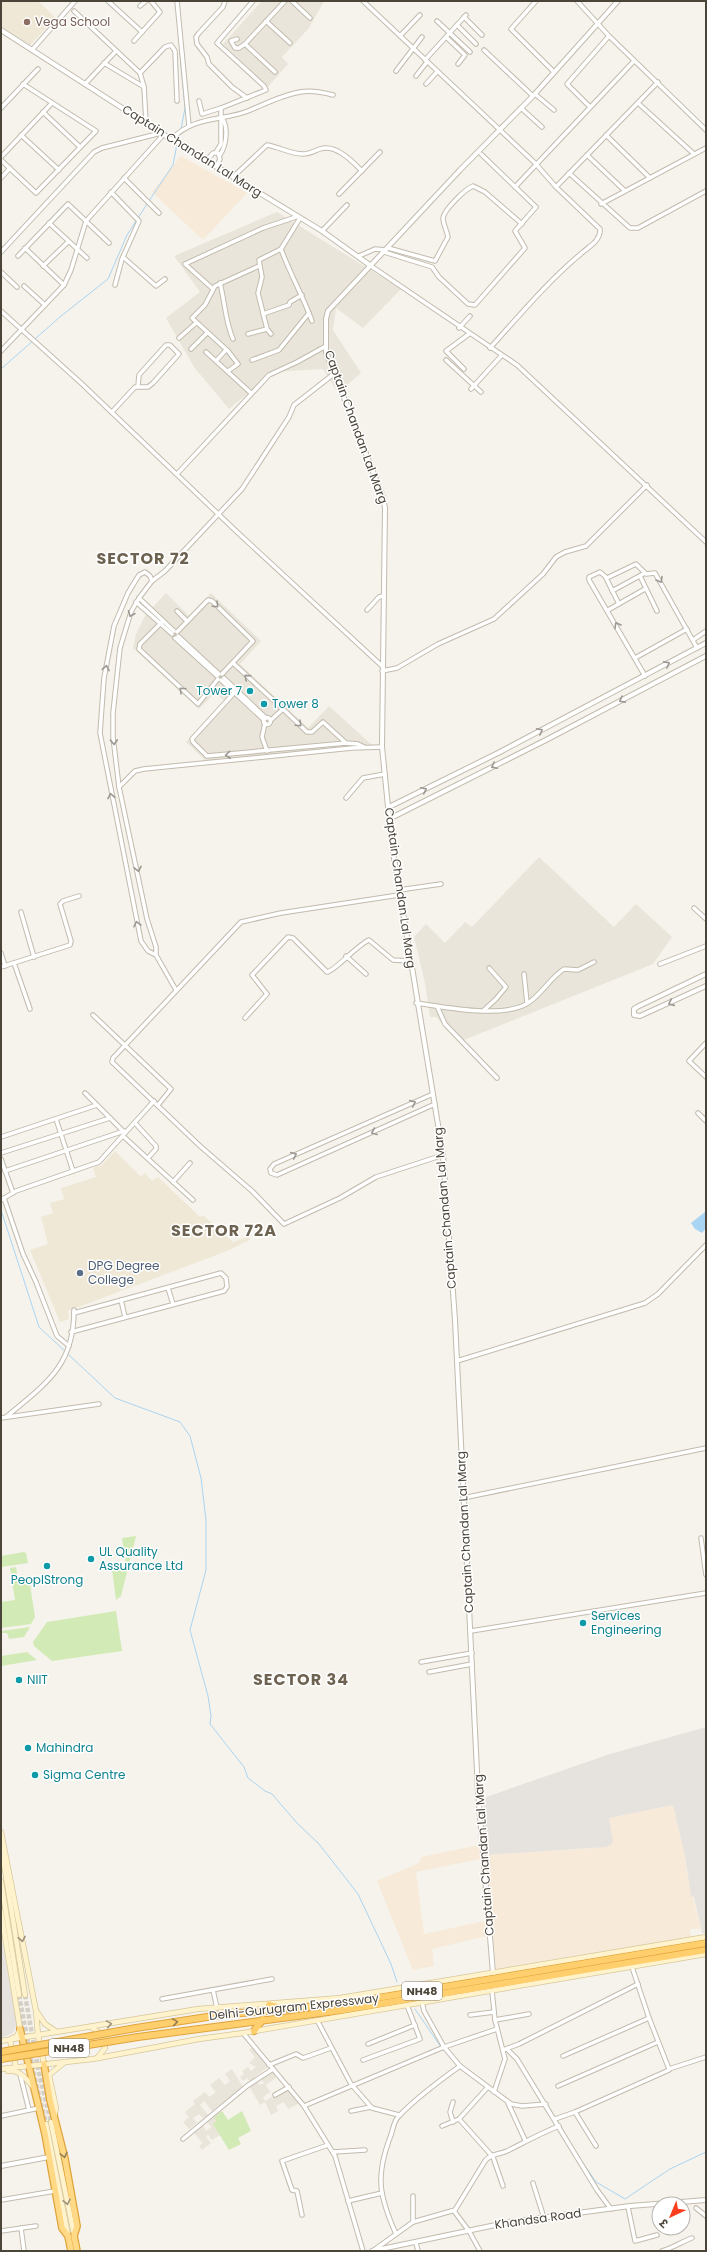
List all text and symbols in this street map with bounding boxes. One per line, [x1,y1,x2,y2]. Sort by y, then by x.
place label: Vega School [35,13,110,30]
marker: Vega School [22,17,32,27]
street label: Captain Chandan Lal Marg [119,100,266,201]
street label: Captain Chandan Lal Marg [321,348,392,506]
district label: SECTOR 72 [96,547,190,570]
one-way arrow [655,576,662,584]
one-way arrow [211,600,219,607]
one-way arrow [128,609,136,617]
one-way arrow [614,622,621,629]
one-way arrow [663,661,670,669]
one-way arrow [101,664,109,671]
one-way arrow [245,674,252,681]
place label: Tower 7 [196,682,242,699]
marker: Tower 7 [245,686,255,696]
one-way arrow [179,687,187,694]
place label: Tower 8 [272,695,319,712]
one-way arrow [619,696,626,703]
marker: Tower 8 [259,699,269,709]
one-way arrow [294,719,302,727]
one-way arrow [535,729,543,736]
one-way arrow [109,739,118,745]
one-way arrow [225,750,231,759]
one-way arrow [491,761,498,769]
one-way arrow [419,787,427,795]
one-way arrow [108,793,116,799]
street label: Captain Chandan Lal Marg [381,806,420,969]
one-way arrow [133,866,141,872]
one-way arrow [134,920,142,927]
one-way arrow [667,998,674,1006]
one-way arrow [409,1099,416,1107]
street label: Captain Chandan Lal Marg [429,1127,460,1290]
one-way arrow [371,1128,378,1136]
one-way arrow [289,1152,297,1160]
district label: SECTOR 72A [171,1219,277,1242]
place label: DPG Degree College [88,1257,159,1288]
marker: DPG Degree College [75,1268,85,1278]
street label: Captain Chandan Lal Marg [452,1451,477,1613]
place label: UL Quality Assurance Ltd [99,1543,183,1574]
marker: UL Quality Assurance Ltd [86,1554,96,1564]
marker: PeoplStrong [42,1561,52,1571]
place label: PeoplStrong [11,1571,83,1588]
place label: Services Engineering [591,1607,662,1638]
marker: Services Engineering [578,1618,588,1628]
district label: SECTOR 34 [253,1668,349,1691]
place label: NIIT [27,1671,48,1688]
marker: NIIT [14,1675,24,1685]
place label: Mahindra [36,1739,93,1756]
marker: Mahindra [23,1743,33,1753]
place label: Sigma Centre [43,1766,125,1783]
marker: Sigma Centre [30,1770,40,1780]
street label: Captain Chandan Lal Marg [469,1774,498,1937]
one-way arrow [17,1936,26,1942]
road number: NH48 [402,1982,442,2000]
street label: Delhi-Gurugram Expressway [208,1989,380,2024]
one-way arrow [172,2018,178,2027]
one-way arrow [106,2020,112,2029]
road number: NH48 [49,2039,89,2057]
one-way arrow [59,2151,67,2158]
north arrow [651,2196,691,2236]
one-way arrow [63,2198,71,2205]
street label: Khandsa Road [493,2204,582,2233]
text: उ [656,2215,673,2232]

